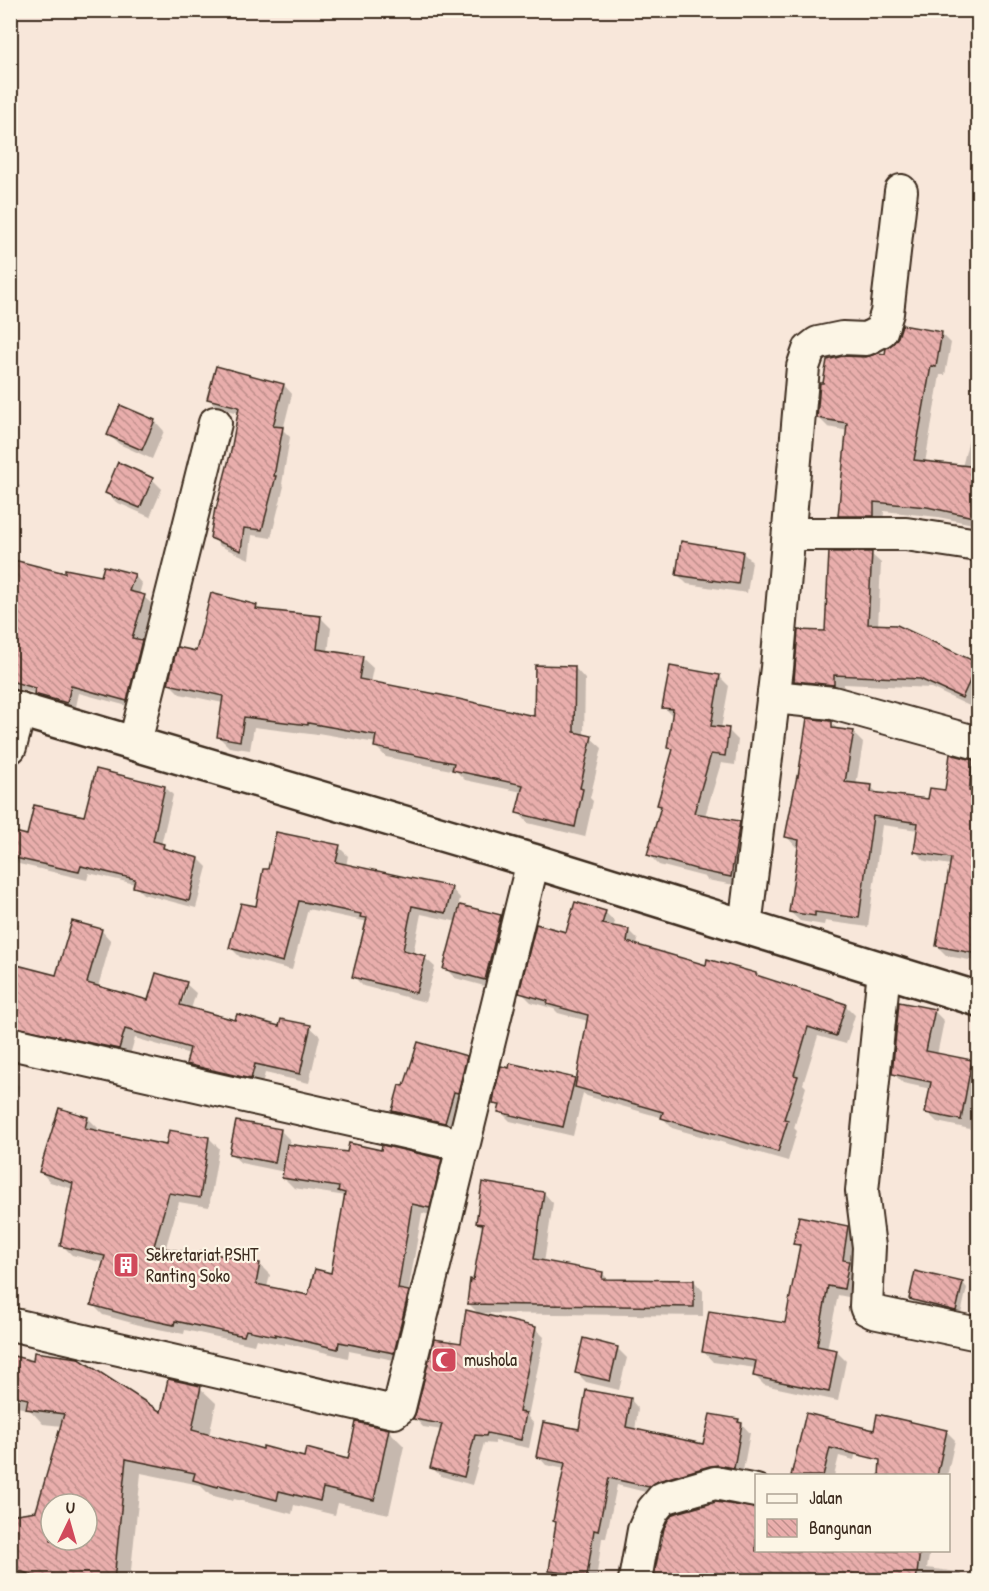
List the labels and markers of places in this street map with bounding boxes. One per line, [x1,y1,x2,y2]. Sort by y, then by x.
place label: Sekretariat PSHT Ranting Soko [146,1242,259,1288]
building icon: Sekretariat PSHT Ranting Soko [111,1250,141,1280]
mosque icon: mushola [429,1345,459,1375]
place label: mushola [464,1347,517,1372]

